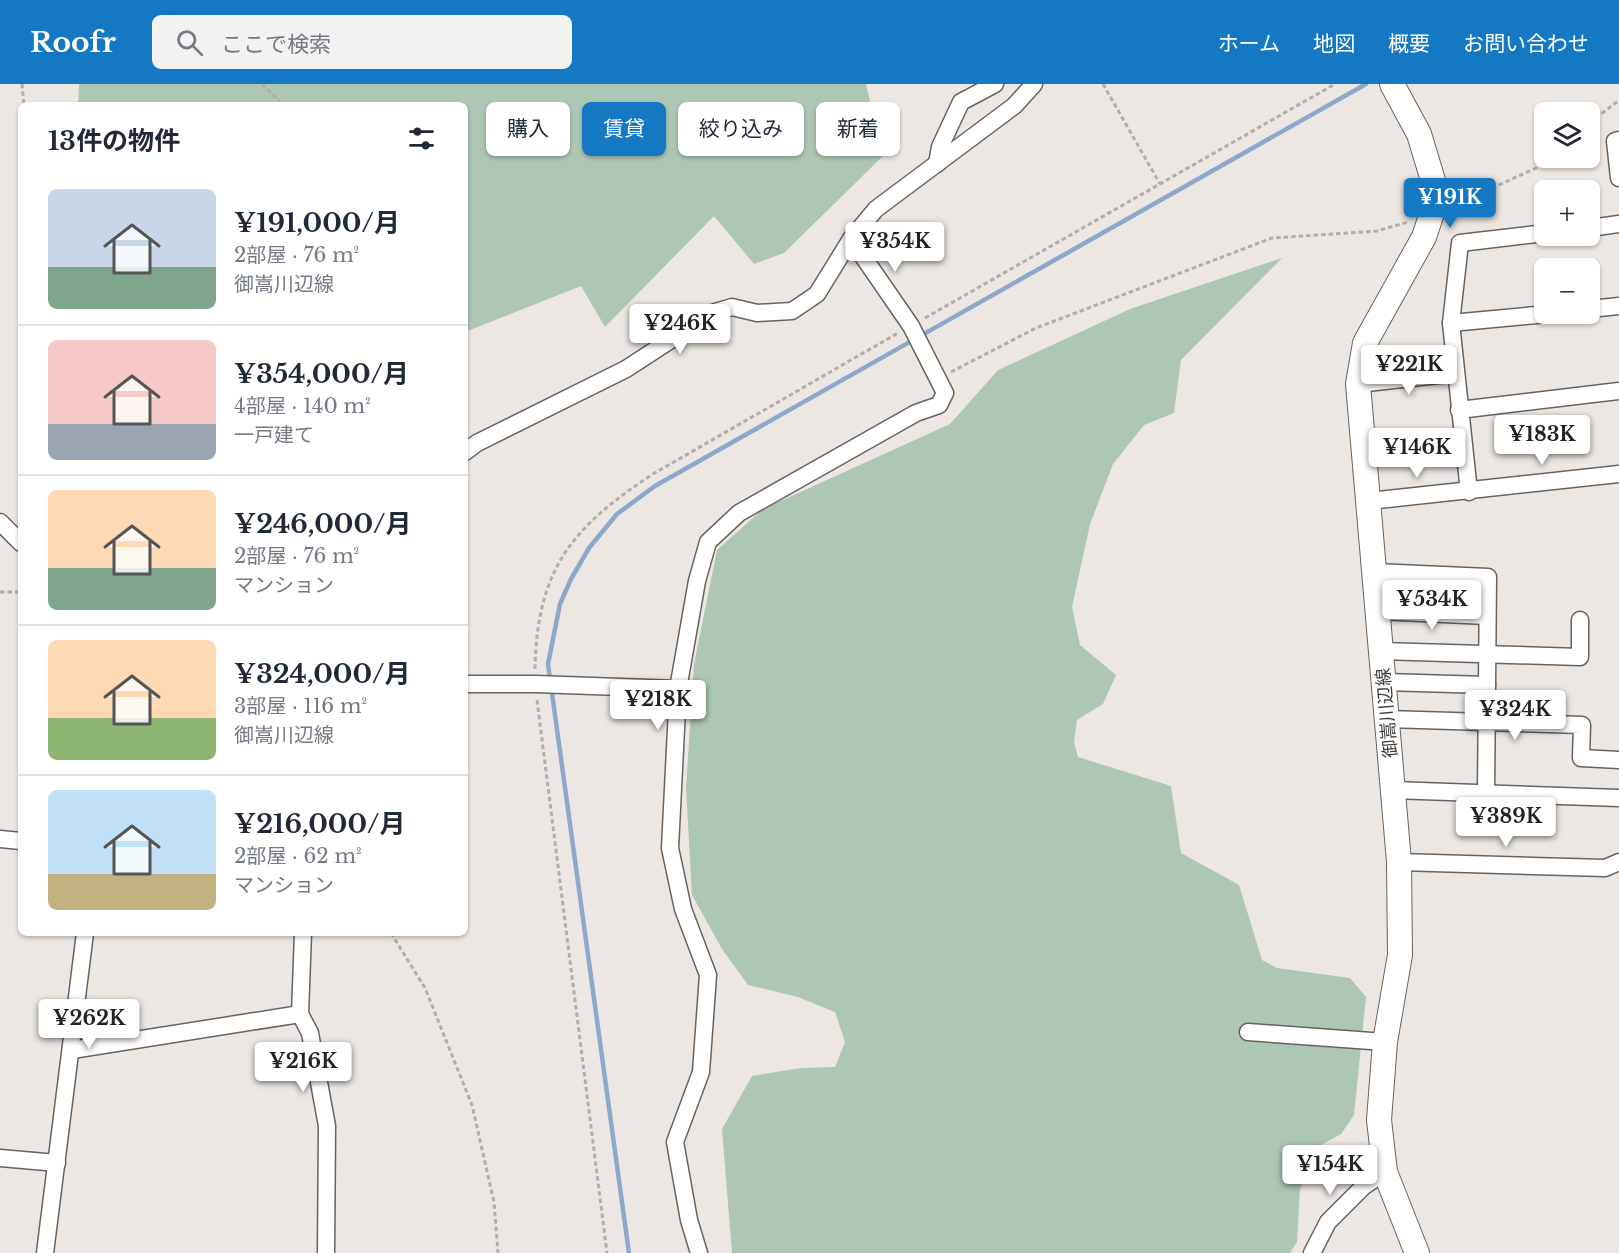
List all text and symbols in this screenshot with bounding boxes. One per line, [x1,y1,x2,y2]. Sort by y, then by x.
search box [152,15,572,69]
text: Roofr [30,25,116,60]
icon: search [173,26,206,59]
text: ここで検索 [221,31,331,58]
text: ホーム [1218,31,1280,57]
text: 地図 [1313,31,1355,57]
text: 概要 [1388,31,1430,57]
text: お問い合わせ [1463,31,1589,57]
chip: 購入 [486,102,570,156]
chip: 賃貸 [582,102,666,156]
chip: 絞り込み [678,102,804,156]
chip: 新着 [816,102,900,156]
map controls [1534,102,1600,324]
button: layers [1534,102,1600,168]
icon: filters [405,122,438,155]
text: 13件の物件 [48,125,180,157]
pin: ¥191K [1408,178,1492,229]
button: + [1534,180,1600,246]
text: ¥191K [1418,185,1482,209]
text: ¥191,000/月 [234,207,400,239]
icon: home [96,213,168,285]
pin: ¥354K [853,222,937,273]
text: ¥354K [859,229,931,253]
text: 2部屋 · 76 m² [234,243,359,267]
button: − [1534,258,1600,324]
text: 御嵩川辺線 [234,272,334,296]
pin: ¥246K [638,304,722,355]
text: ¥246K [643,311,717,335]
pin: ¥221K [1367,345,1451,396]
text: ¥221K [1375,352,1443,376]
text: ¥354,000/月 [234,358,409,390]
icon: home [96,364,168,436]
text: 4部屋 · 140 m² [234,394,371,418]
pin: ¥183K [1500,415,1584,466]
text: ¥183K [1508,422,1576,446]
text: 一戸建て [234,423,314,447]
pin: ¥146K [1375,428,1459,479]
text: ¥146K [1383,435,1451,459]
text: ¥246,000/月 [234,508,411,540]
icon: home [96,514,168,586]
text: 2部屋 · 76 m² [234,544,359,568]
text: マンション [234,573,334,597]
pin: ¥534K [1390,580,1474,631]
text: ¥534K [1396,587,1468,611]
text: ¥324,000/月 [234,658,410,690]
icon: home [96,664,168,736]
street label: 御嵩川辺線 [1372,667,1402,759]
pin: ¥218K [616,680,700,731]
text: ¥218K [624,687,692,711]
pin: ¥324K [1473,690,1557,741]
text: 3部屋 · 116 m² [234,694,367,718]
text: ¥324K [1479,697,1551,721]
text: 御嵩川辺線 [234,723,334,747]
pin: ¥389K [1464,797,1548,848]
text: ¥389K [1470,804,1542,828]
text: ¥216,000/月 [234,808,406,840]
icon: home [96,814,168,886]
text: 2部屋 · 62 m² [234,844,362,868]
text: マンション [234,873,334,897]
pin: ¥262K [47,999,131,1050]
text: ¥262K [53,1006,125,1030]
pin: ¥216K [261,1042,345,1093]
text: ¥216K [269,1049,337,1073]
pin: ¥154K [1288,1145,1372,1196]
text: ¥154K [1296,1152,1364,1176]

